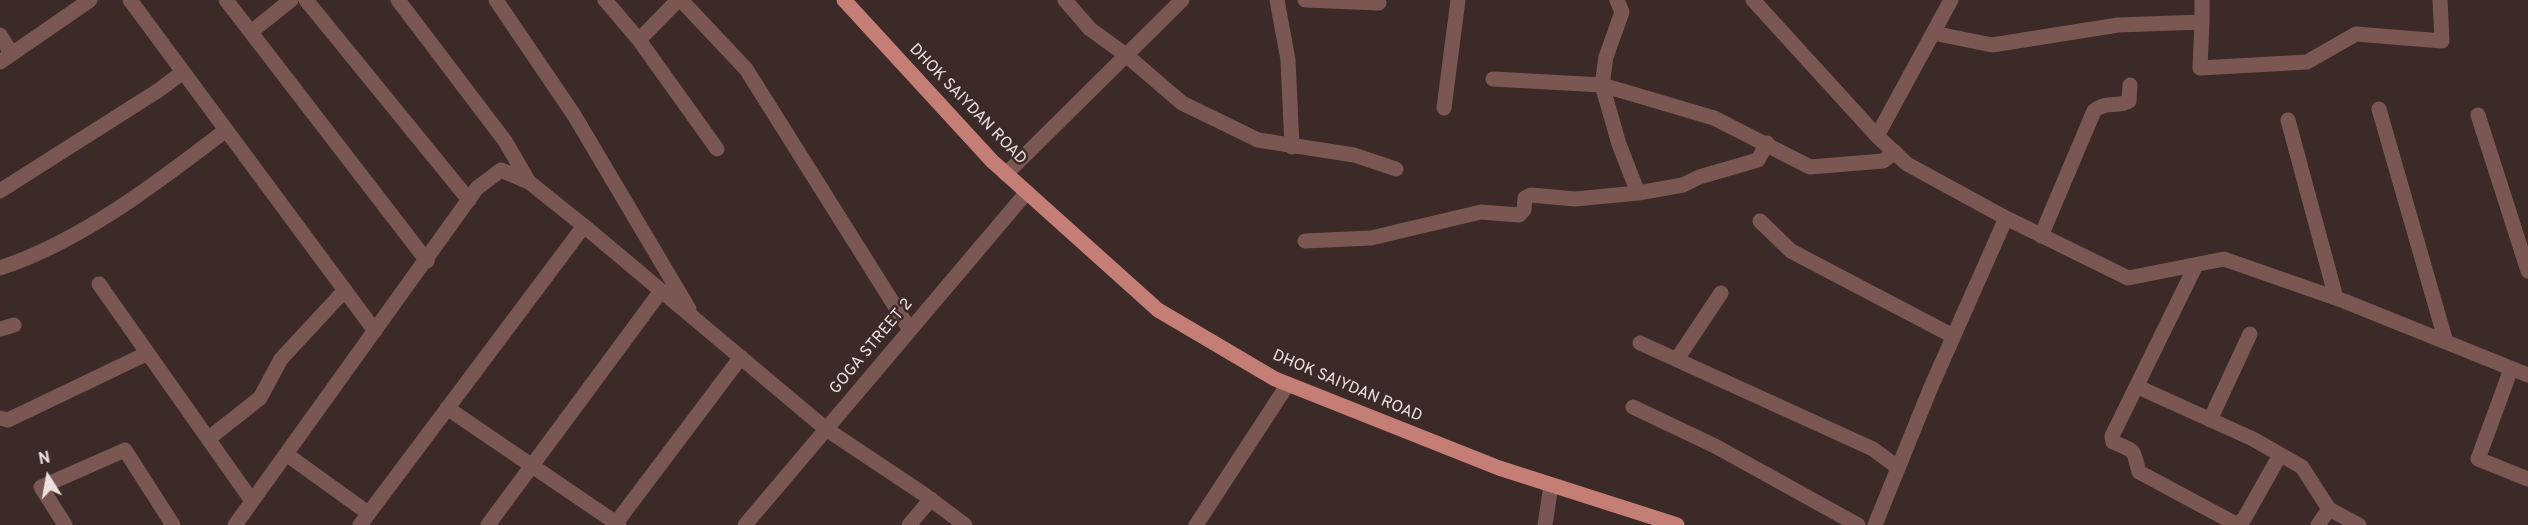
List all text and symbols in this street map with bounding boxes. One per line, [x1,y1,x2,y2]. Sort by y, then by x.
street label: DHOK SAIYDAN ROAD [904,41,1030,169]
street label: GOGA STREET 2 [826,295,918,399]
street label: DHOK SAIYDAN ROAD [1269,347,1425,427]
north arrow [18,447,78,507]
text: N [37,448,52,470]

